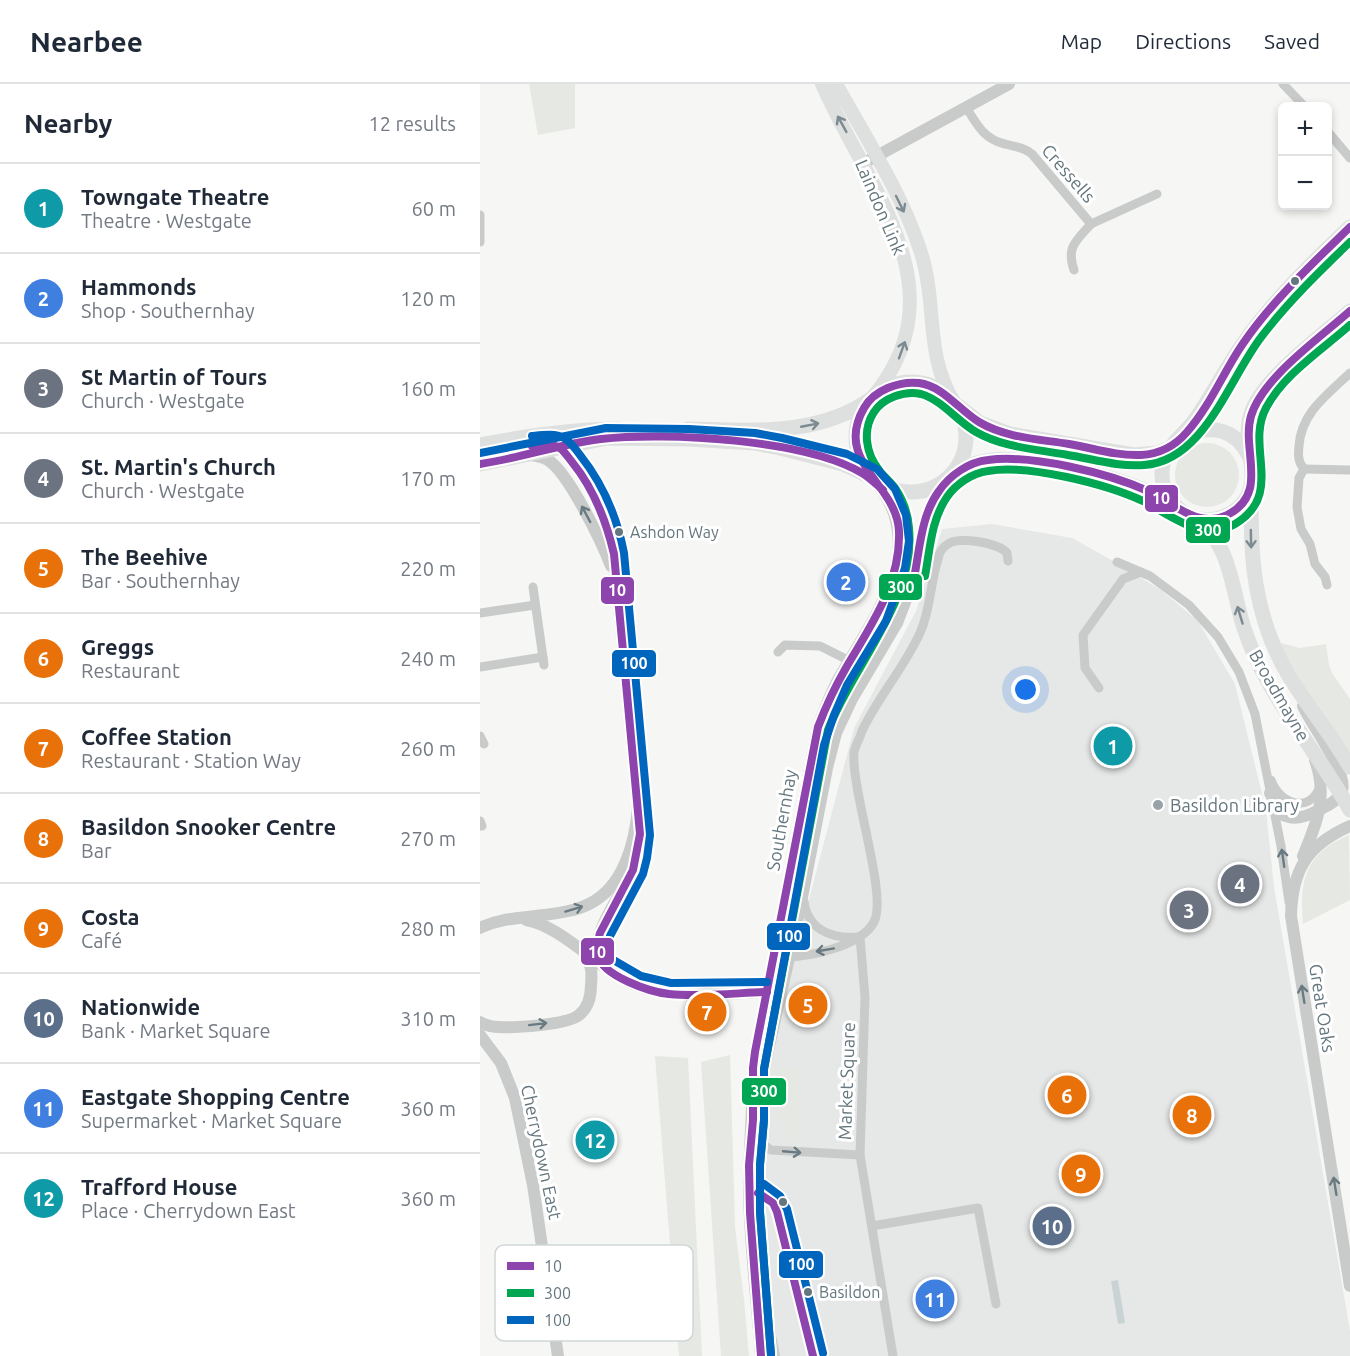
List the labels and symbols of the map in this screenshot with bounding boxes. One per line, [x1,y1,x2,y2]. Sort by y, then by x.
one-way arrow [836,116,848,133]
street label: Cressells [1038,140,1100,206]
street label: Laindon Link [852,156,910,258]
one-way arrow [894,194,906,212]
unlabelled marker [1289,275,1301,287]
one-way arrow [897,341,908,360]
one-way arrow [800,419,820,430]
line badge: 10 [1144,484,1179,513]
text: 10 [1152,489,1170,507]
one-way arrow [580,506,591,524]
line badge: 300 [1185,516,1231,544]
text: 300 [1194,521,1222,539]
place label: Ashdon Way [630,523,719,541]
marker: Ashdon Way [613,526,625,538]
one-way arrow [1245,528,1257,548]
pin: 2 [826,560,866,604]
line badge: 300 [878,573,923,601]
line badge: 10 [600,576,635,605]
text: 300 [887,578,915,596]
text: 10 [608,581,626,599]
one-way arrow [1234,606,1245,625]
street label: Broadmayne [1246,646,1314,744]
line badge: 100 [611,649,657,678]
text: 100 [620,654,648,672]
your location [1011,675,1040,704]
pin: 1 [1094,724,1132,768]
street label: Southernhay [762,767,800,872]
place label: Basildon Library [1170,795,1299,815]
marker: Basildon Library [1151,798,1165,812]
one-way arrow [1277,848,1288,868]
pin: 4 [1220,862,1260,906]
pin: 3 [1170,888,1208,932]
one-way arrow [564,903,583,914]
line badge: 100 [766,922,811,951]
text: 100 [775,927,803,945]
line badge: 10 [580,937,615,966]
text: 10 [588,943,606,961]
one-way arrow [816,945,836,956]
street label: Great Oaks [1306,962,1340,1054]
pin: 5 [788,982,828,1028]
one-way arrow [1297,985,1308,1004]
pin: 7 [688,990,726,1034]
one-way arrow [527,1018,547,1029]
street label: Market Square [834,1022,858,1140]
pin: 6 [1048,1072,1086,1118]
line badge: 300 [741,1077,787,1106]
text: 300 [750,1082,778,1100]
street label: Cherrydown East [518,1083,566,1221]
pin: 8 [1172,1092,1212,1138]
pin: 12 [576,1118,614,1162]
one-way arrow [781,1147,801,1158]
pin: 9 [1062,1152,1100,1196]
one-way arrow [1329,1177,1340,1197]
unlabelled marker [777,1196,789,1208]
pin: 10 [1032,1204,1072,1248]
legend [495,1245,693,1341]
line badge: 100 [778,1250,824,1279]
text: 100 [787,1255,815,1273]
text: 10 [544,1257,562,1275]
pin: 11 [916,1276,954,1322]
place label: Basildon [819,1283,880,1301]
text: 300 [544,1284,571,1302]
marker: Basildon [802,1286,814,1298]
text: 100 [544,1311,571,1329]

